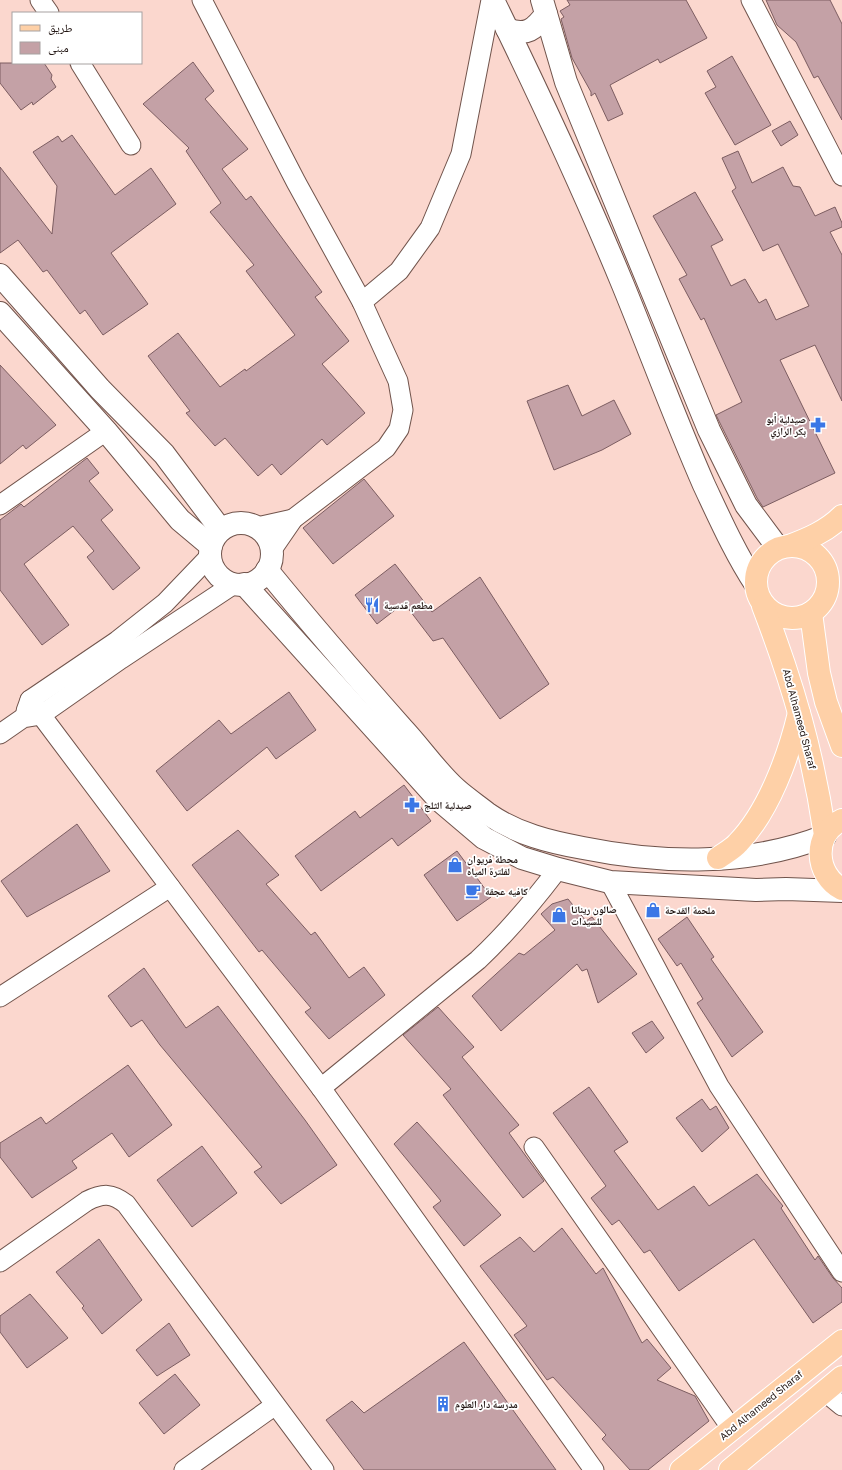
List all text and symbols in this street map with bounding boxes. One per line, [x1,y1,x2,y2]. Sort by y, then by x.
legend [12,12,142,64]
text: طريق [48,20,73,35]
text: مبنى [48,40,69,55]
place label: صيدلية أبو بكر الرازي [766,413,806,439]
pharmacy icon: صيدلية أبو بكر الرازي [809,416,827,434]
restaurant icon: مطعم قدسية [363,596,381,614]
place label: مطعم قدسية [384,599,433,613]
street label: Abd Alhameed Sharaf [781,668,819,771]
pharmacy icon: صيدلية الثلج [403,796,421,814]
place label: صيدلية الثلج [424,799,472,813]
place label: محطة فريوان لفلترة المياه [467,853,518,878]
shop icon: محطة فريوان لفلترة المياه [446,856,464,874]
cafe icon: كافيه عجقة [464,882,482,900]
place label: كافيه عجقة [485,885,528,897]
shop icon: ملحمة القدحة [644,901,662,919]
place label: صالون ريناتا للسيدات [571,903,617,927]
place label: ملحمة القدحة [665,904,715,916]
shop icon: صالون ريناتا للسيدات [550,906,568,924]
street label: Abd Alhameed Sharaf [717,1368,805,1442]
building icon: مدرسة دار العلوم [434,1395,452,1413]
place label: مدرسة دار العلوم [455,1398,518,1411]

